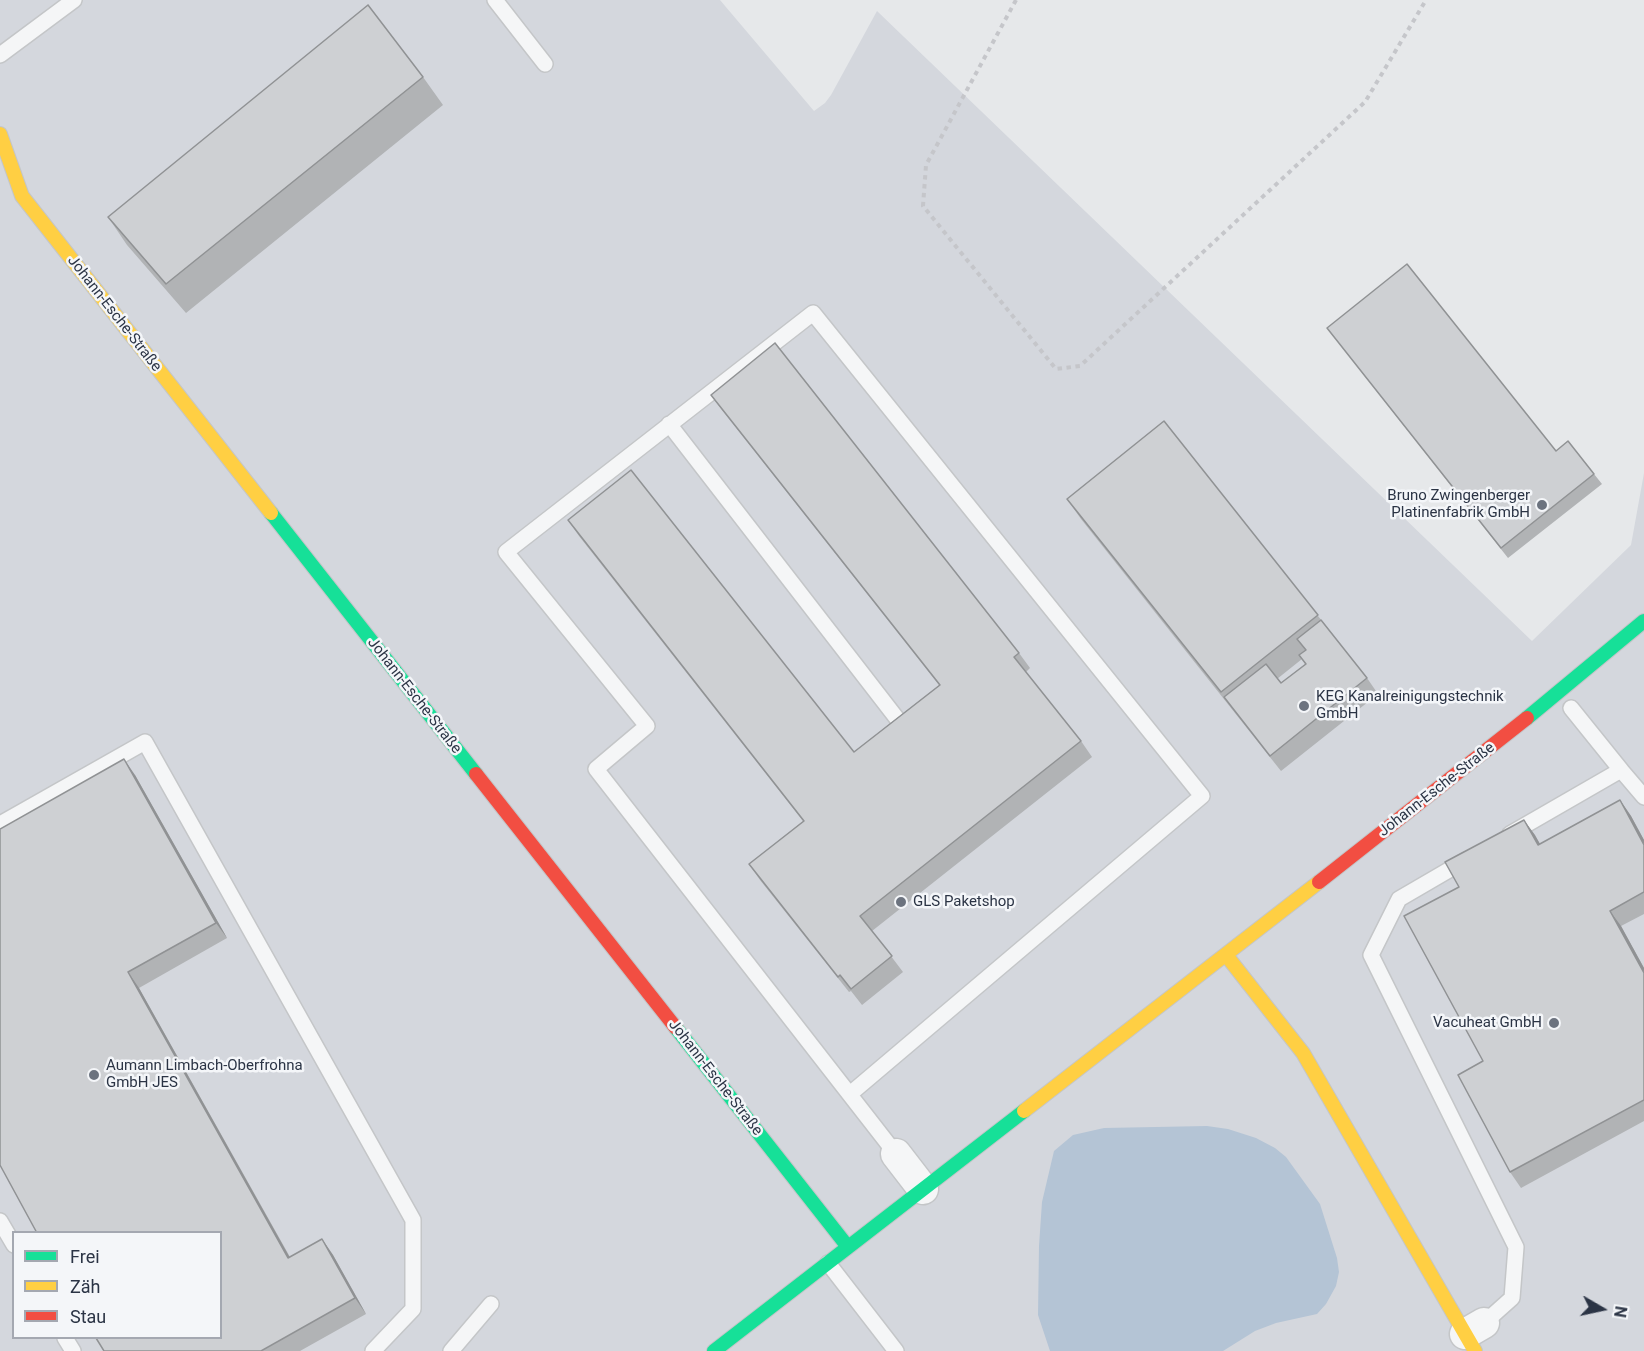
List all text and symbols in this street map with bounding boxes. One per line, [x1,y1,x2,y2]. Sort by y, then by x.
street label: Johann-Esche-Straße [63,252,165,376]
place label: Bruno Zwingenberger Platinenfabrik GmbH [1387,487,1530,522]
marker: Bruno Zwingenberger Platinenfabrik GmbH [1535,498,1549,512]
street label: Johann-Esche-Straße [363,634,465,758]
place label: KEG Kanalreinigungstechnik GmbH [1316,688,1504,723]
marker: KEG Kanalreinigungstechnik GmbH [1297,699,1311,713]
street label: Johann-Esche-Straße [1375,739,1499,841]
place label: GLS Paketshop [913,893,1015,911]
marker: GLS Paketshop [894,895,908,909]
place label: Vacuheat GmbH [1433,1014,1542,1032]
street label: Johann-Esche-Straße [664,1016,766,1140]
marker: Vacuheat GmbH [1547,1016,1561,1030]
place label: Aumann Limbach-Oberfrohna GmbH JES [106,1057,303,1092]
marker: Aumann Limbach-Oberfrohna GmbH JES [87,1068,101,1082]
legend [12,1231,222,1339]
text: Frei [70,1246,100,1267]
text: Zäh [70,1276,101,1297]
north arrow [1572,1279,1632,1339]
text: N [1610,1305,1631,1319]
text: Stau [70,1306,106,1327]

